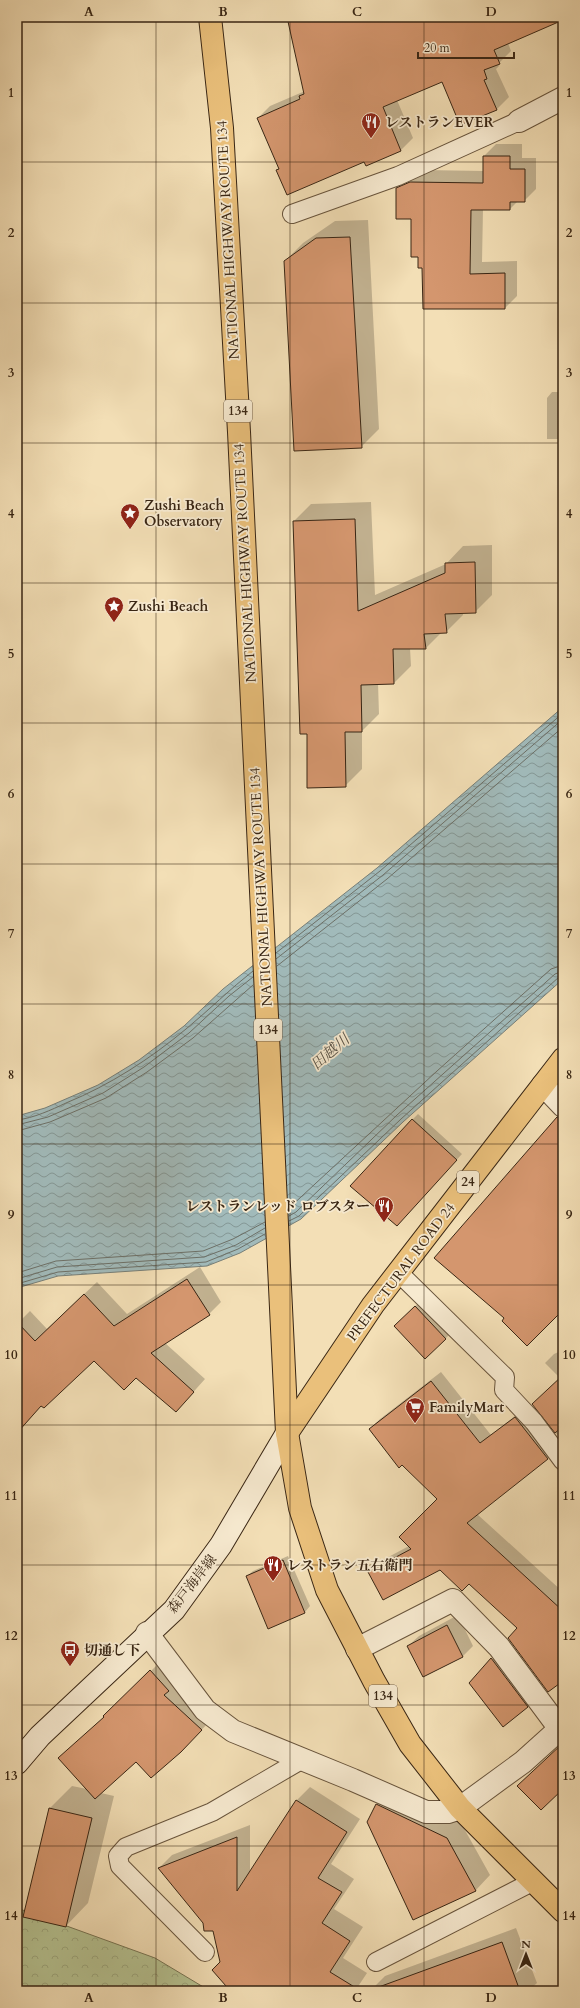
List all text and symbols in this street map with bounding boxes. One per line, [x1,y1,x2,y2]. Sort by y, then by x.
text: A [84,3,94,21]
text: B [218,3,228,21]
text: C [352,3,362,21]
text: D [485,3,497,21]
scale bar [418,34,514,60]
text: 20 m [424,40,451,56]
text: 1 [8,84,14,102]
text: 1 [566,84,572,102]
restaurant icon: レストランEVER [360,111,382,139]
place label: レストランEVER [385,113,494,132]
street label: NATIONAL HIGHWAY ROUTE 134 [212,120,244,360]
text: 2 [8,224,15,242]
text: 2 [566,224,573,242]
text: 3 [8,364,15,382]
text: 3 [566,364,573,382]
road number: 134 [224,400,252,422]
street label: NATIONAL HIGHWAY ROUTE 134 [229,443,261,683]
place label: Zushi Beach Observatory [144,496,225,531]
place icon: Zushi Beach Observatory [119,502,141,530]
text: 4 [8,505,15,523]
text: 4 [566,505,573,523]
place icon: Zushi Beach [103,595,125,623]
place label: Zushi Beach [128,597,209,616]
text: 5 [8,645,14,663]
text: 5 [566,645,572,663]
street label: NATIONAL HIGHWAY ROUTE 134 [245,767,277,1007]
text: 6 [8,785,15,803]
text: 6 [566,785,573,803]
text: 7 [8,925,15,943]
text: 7 [566,925,573,943]
road number: 134 [254,1019,282,1041]
water label: 田越川 [306,1028,355,1074]
text: 8 [8,1066,14,1084]
text: 8 [566,1066,572,1084]
road number: 24 [457,1171,479,1193]
restaurant icon: レストランレッド ロブスター [373,1195,395,1223]
place label: レストランレッド ロブスター [186,1197,370,1216]
street label: PREFECTURAL ROAD 24 [343,1199,459,1345]
text: 9 [8,1206,15,1224]
text: 9 [566,1206,573,1224]
text: 10 [4,1346,18,1364]
text: 10 [562,1346,576,1364]
supermarket icon: FamilyMart [404,1396,426,1424]
place label: FamilyMart [429,1398,504,1417]
text: 11 [4,1487,18,1505]
text: 11 [562,1487,576,1505]
street label: 森戸海岸線 [163,1551,221,1617]
restaurant icon: レストラン五右衛門 [262,1554,284,1582]
place label: レストラン五右衛門 [287,1556,413,1575]
text: 12 [4,1627,18,1645]
text: 12 [562,1627,576,1645]
bus stop icon: 切通し下 [59,1639,81,1667]
place label: 切通し下 [84,1641,140,1660]
road number: 134 [369,1685,397,1707]
text: 13 [4,1767,18,1785]
text: 13 [562,1767,576,1785]
text: 14 [4,1907,18,1925]
text: 14 [562,1907,576,1925]
north arrow [506,1934,546,1974]
text: N [521,1937,531,1952]
text: A [84,1989,94,2007]
text: B [218,1989,228,2007]
text: C [352,1989,362,2007]
text: D [485,1989,497,2007]

